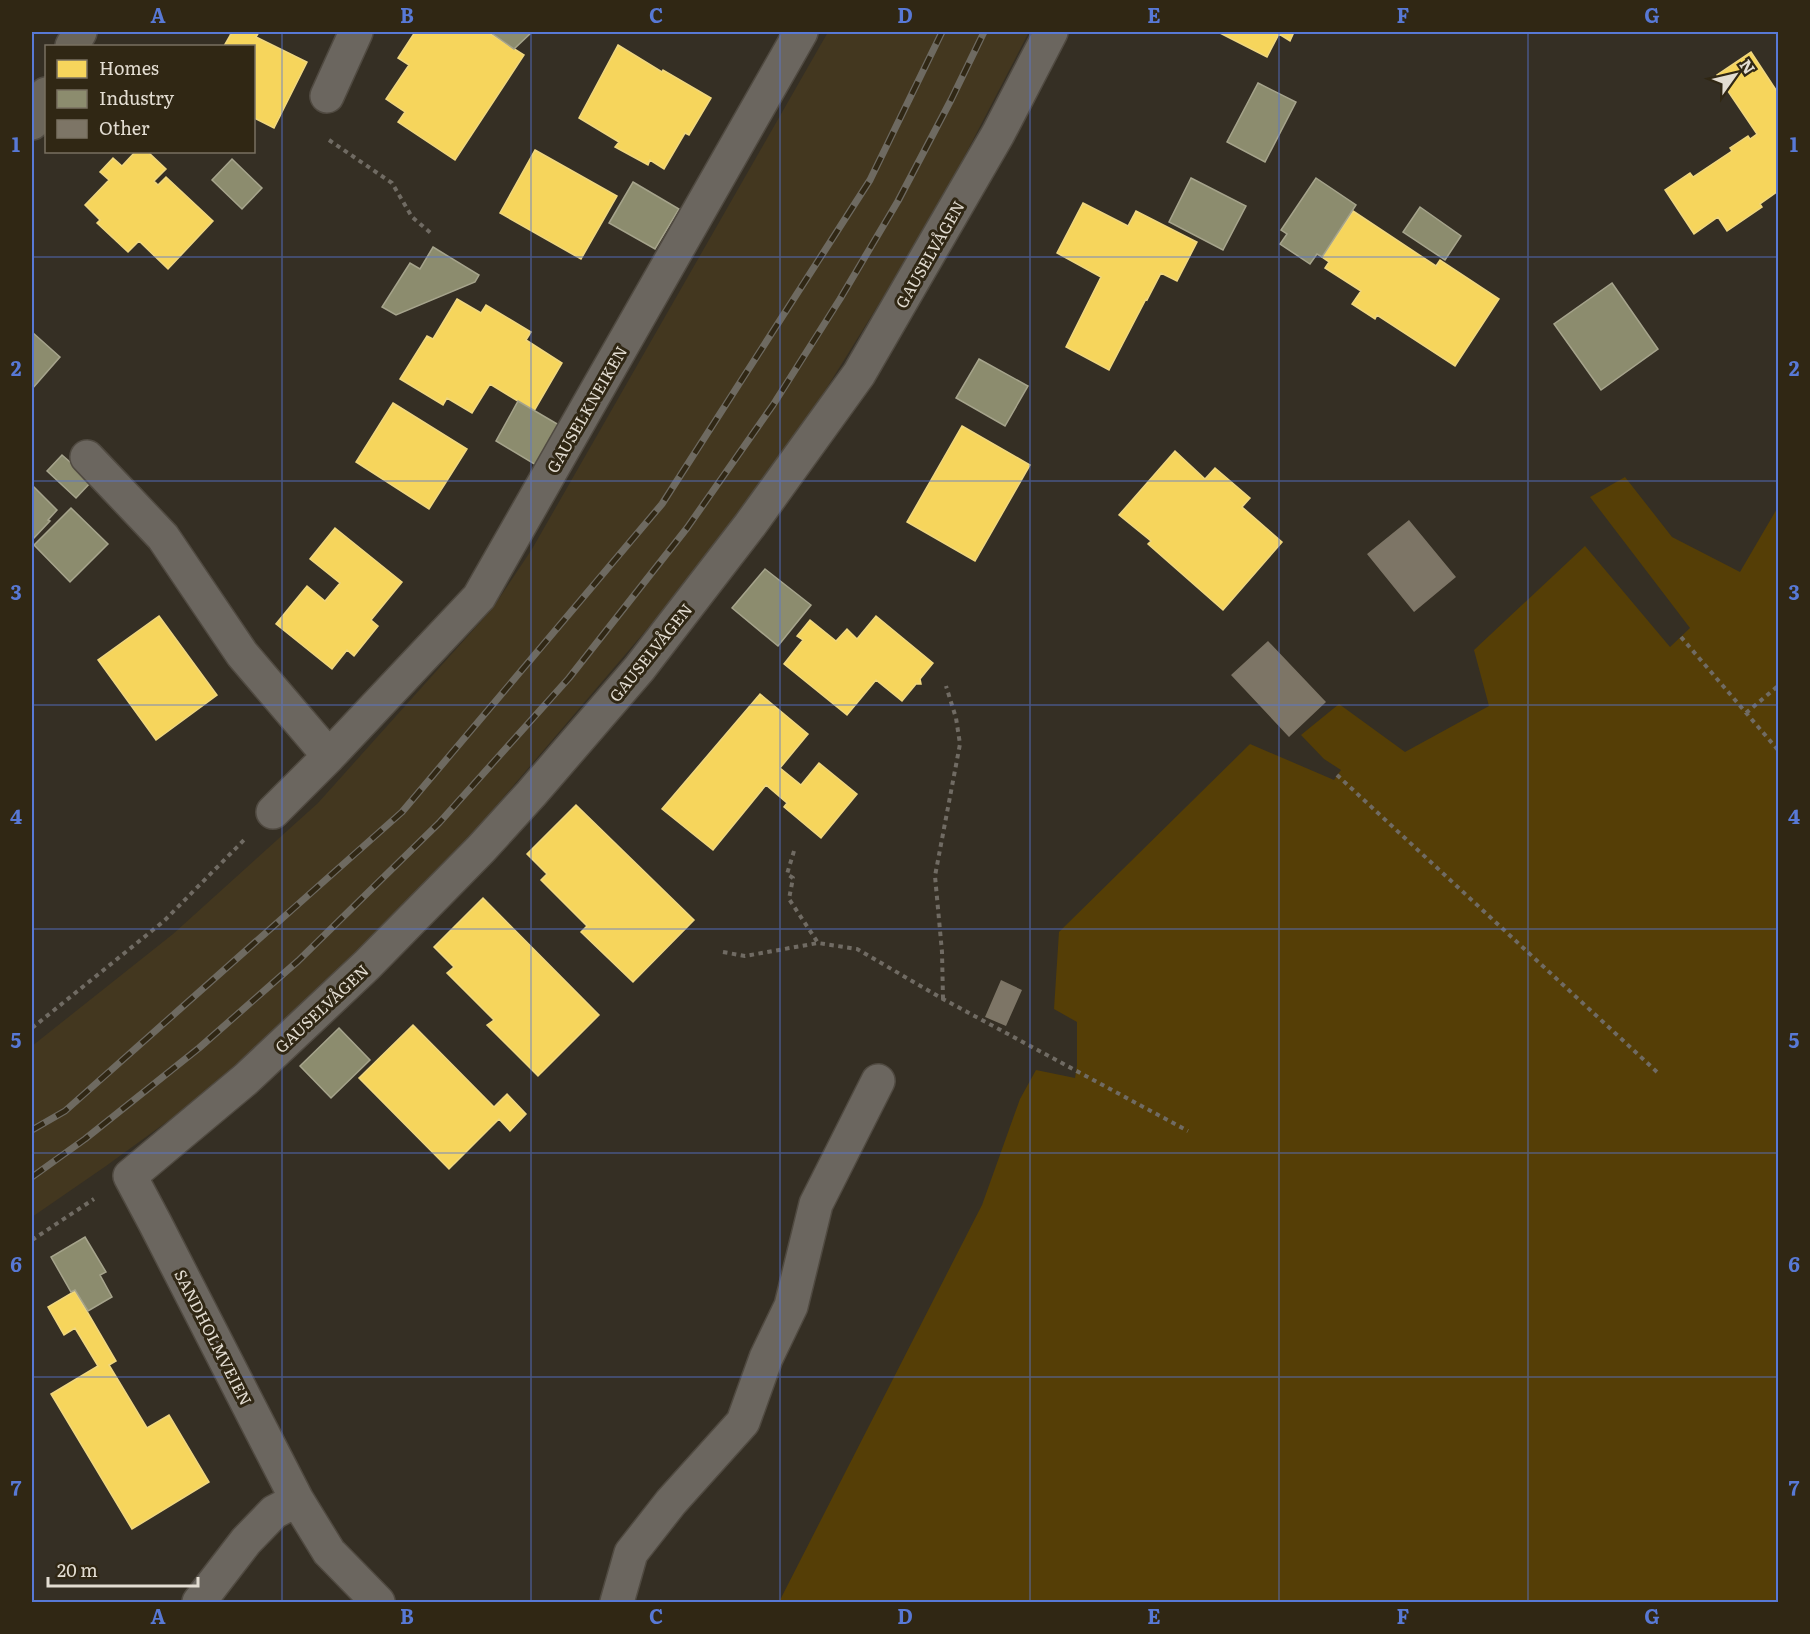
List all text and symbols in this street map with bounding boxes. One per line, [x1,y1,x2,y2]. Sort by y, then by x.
text: A [150,0,166,29]
text: B [400,0,414,29]
text: C [649,0,663,29]
text: D [897,0,913,29]
text: E [1147,0,1161,29]
text: F [1397,0,1410,29]
text: G [1644,0,1660,29]
legend [45,45,255,153]
north arrow [1705,45,1765,105]
text: Homes [99,54,159,81]
text: N [1735,54,1762,78]
text: Industry [99,84,175,111]
text: Other [99,114,150,141]
text: 1 [12,128,20,158]
text: 1 [1790,128,1798,158]
street label: GAUSELVÅGEN [888,196,970,312]
street label: GAUSELKNEIKEN [540,341,632,477]
text: 2 [11,352,22,382]
text: 2 [1789,352,1800,382]
text: 3 [10,576,22,606]
text: 3 [1788,576,1800,606]
street label: GAUSELVÅGEN [603,598,697,706]
text: 4 [10,800,22,830]
text: 4 [1788,800,1800,830]
street label: GAUSELVÅGEN [269,958,373,1058]
text: 5 [11,1024,22,1054]
text: 5 [1789,1024,1800,1054]
text: 6 [10,1248,22,1278]
text: 6 [1788,1248,1800,1278]
street label: SANDHOLMVEIEN [169,1265,259,1409]
text: 7 [11,1472,22,1502]
text: 7 [1789,1472,1800,1502]
scale bar [48,1550,198,1588]
text: 20 m [57,1556,98,1583]
text: A [150,1600,166,1630]
text: B [400,1600,414,1630]
text: C [649,1600,663,1630]
text: D [897,1600,913,1630]
text: E [1147,1600,1161,1630]
text: F [1397,1600,1410,1630]
text: G [1644,1600,1660,1630]

